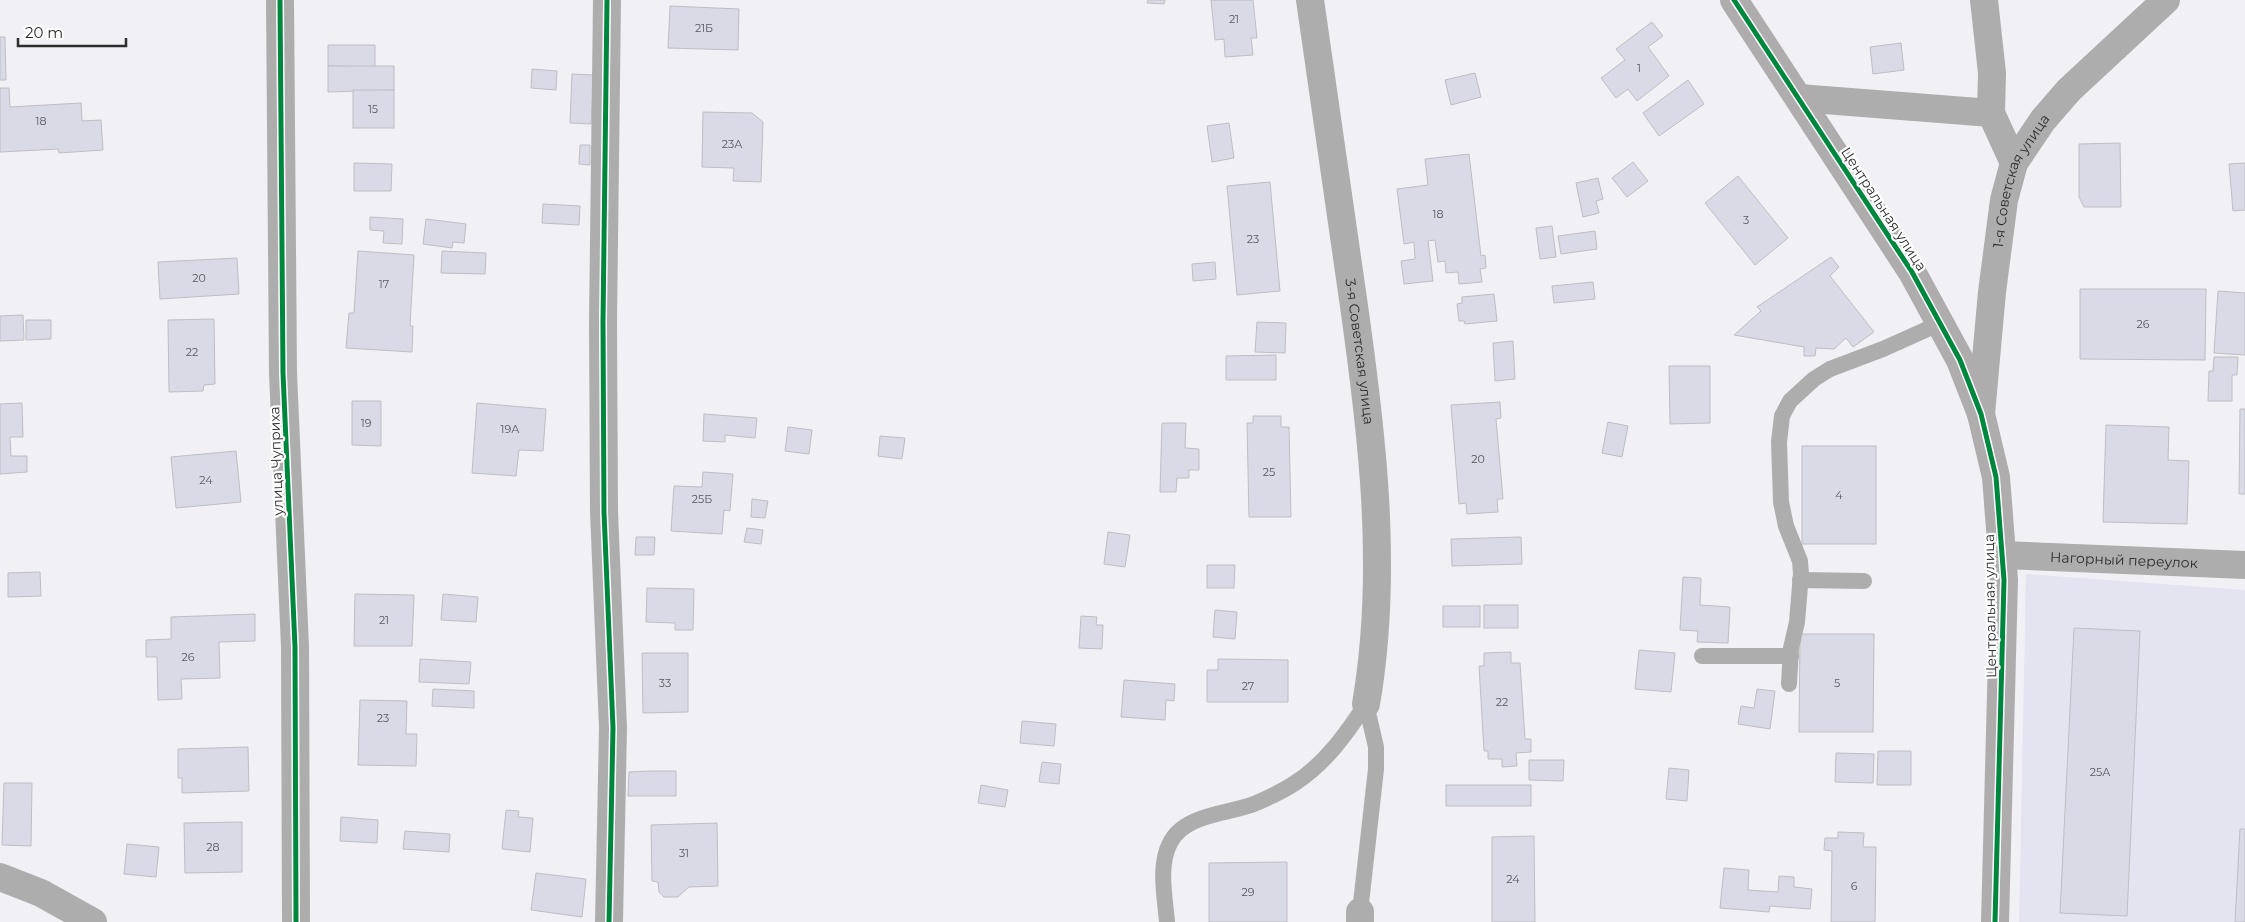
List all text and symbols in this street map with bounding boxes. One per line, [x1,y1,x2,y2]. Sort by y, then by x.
house number: 21 [1229,12,1239,26]
scale bar [18,15,125,47]
house number: 21Б [695,21,713,35]
text: 20 m [25,23,63,42]
house number: 1 [1637,61,1641,75]
house number: 15 [368,102,378,116]
street label: 1-я Советская улица [1989,110,2053,249]
house number: 18 [36,114,47,128]
house number: 23А [722,137,743,151]
street label: Центральная улица [1837,144,1931,274]
house number: 18 [1433,207,1444,221]
house number: 3 [1743,213,1749,227]
house number: 23 [1247,232,1259,246]
house number: 20 [192,271,206,285]
house number: 17 [379,277,389,291]
street label: 3-я Советская улица [1341,277,1378,425]
house number: 26 [2137,317,2150,331]
house number: 22 [186,345,198,359]
street label: улица Чуприха [265,406,287,517]
house number: 19 [361,416,372,430]
house number: 19А [501,422,520,436]
house number: 20 [1471,452,1485,466]
house number: 25 [1263,465,1275,479]
house number: 24 [199,473,213,487]
house number: 4 [1835,488,1843,502]
house number: 25Б [692,492,712,506]
street label: Центральная улица [1980,534,2000,678]
street label: Нагорный переулок [2050,548,2198,572]
house number: 21 [379,613,389,627]
house number: 26 [182,650,195,664]
house number: 33 [659,676,671,690]
house number: 5 [1834,676,1840,690]
house number: 27 [1242,679,1254,693]
house number: 22 [1496,695,1508,709]
house number: 23 [377,711,389,725]
house number: 25А [2090,765,2111,779]
house number: 28 [206,840,220,854]
house number: 31 [679,846,689,860]
house number: 24 [1506,872,1520,886]
house number: 6 [1851,879,1858,893]
house number: 29 [1242,885,1255,899]

